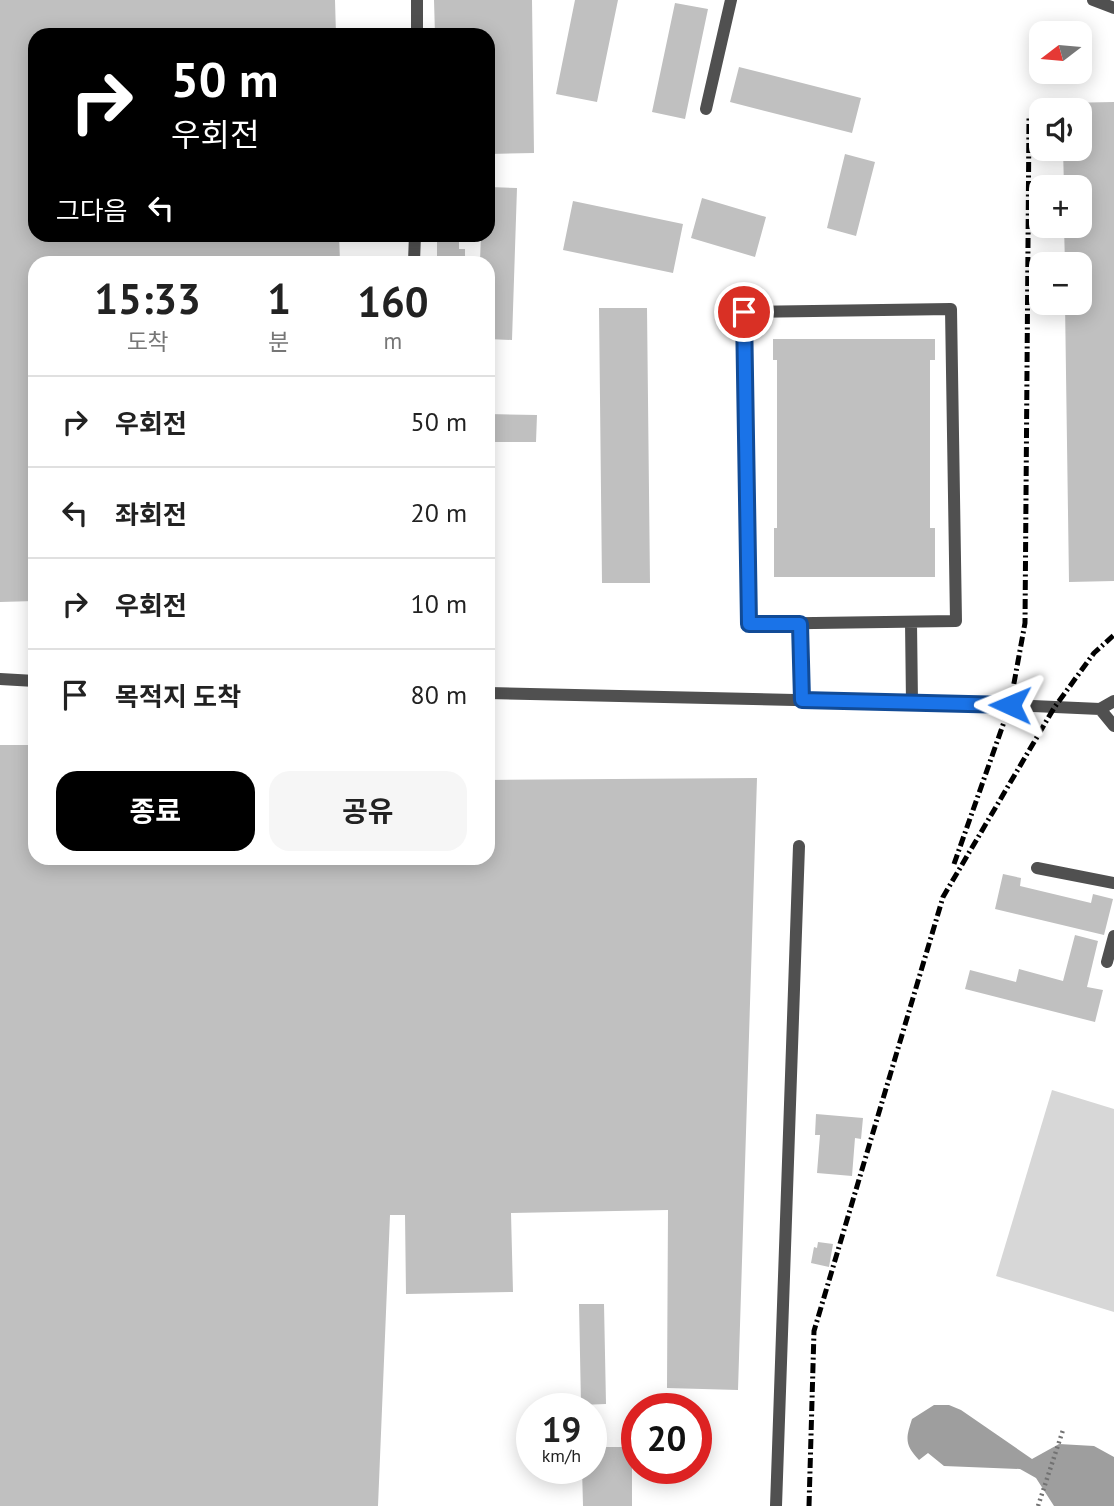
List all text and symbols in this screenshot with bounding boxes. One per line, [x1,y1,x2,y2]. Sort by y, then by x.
north arrow [1029,21,1092,84]
map controls [1029,21,1092,315]
text: 50 m [171,47,278,111]
icon: right [56,56,147,147]
button: sound [1029,98,1092,161]
text: 우회전 [171,113,259,155]
button: + [1029,175,1092,238]
icon: left [142,189,180,227]
text: 그다음 [56,194,128,227]
button: − [1029,252,1092,315]
text: 15:33 [94,271,201,326]
text: 1 [267,271,291,326]
text: 160 [357,274,429,329]
pin [714,282,774,342]
icon: arrive [725,293,763,331]
text: m [384,326,402,355]
text: 도착 [126,327,169,356]
text: 분 [268,327,290,356]
icon: right [56,403,94,441]
text: 50 m [411,405,467,438]
text: 우회전 [115,407,187,440]
icon: left [56,494,94,532]
text: 20 m [411,496,467,529]
text: 좌회전 [115,498,187,531]
icon: right [56,585,94,623]
text: 10 m [411,587,467,620]
text: 우회전 [115,589,187,622]
position arrow [973,668,1047,742]
icon: arrive [56,676,94,714]
text: 80 m [411,678,467,711]
text: 목적지 도착 [115,680,241,713]
button: 종료 [56,771,255,851]
button: 공유 [269,771,467,851]
speed limit sign: 20 [621,1393,712,1484]
text: 19 [542,1406,581,1452]
text: km/h [542,1444,581,1467]

